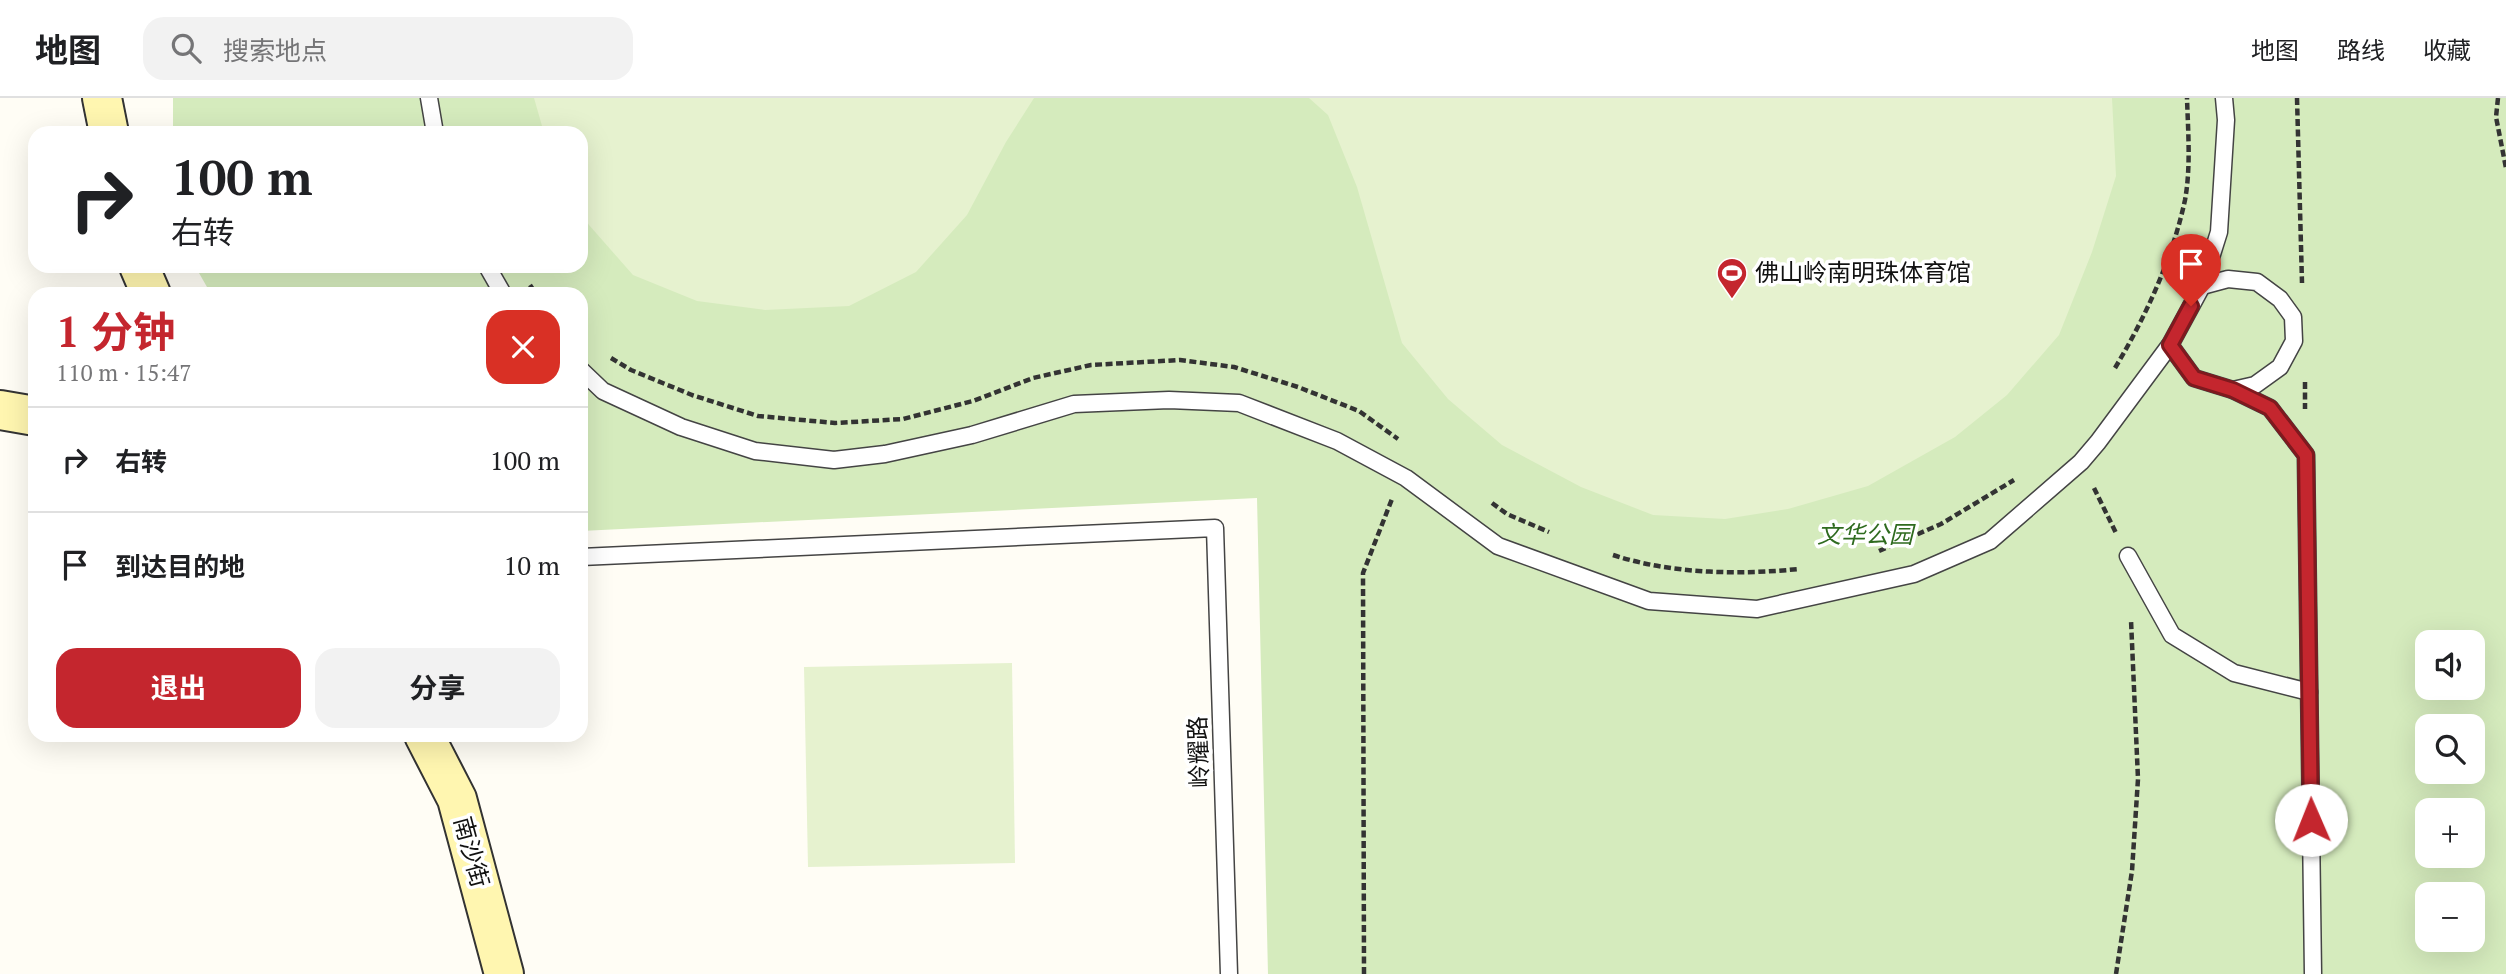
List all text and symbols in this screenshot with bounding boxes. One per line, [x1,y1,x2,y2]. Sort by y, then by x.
search box [143,17,633,80]
text: 地图 [35,28,101,71]
icon: search [167,29,205,67]
text: 搜索地点 [223,33,327,67]
text: 地图 [2251,34,2299,66]
text: 路线 [2337,34,2385,66]
text: 收藏 [2423,34,2471,66]
text: 100 m [171,144,313,209]
icon: right [56,154,147,245]
text: 右转 [171,211,235,253]
pin [2161,234,2221,306]
icon: arrive [2172,245,2210,283]
sports icon: 佛山岭南明珠体育馆 [1715,256,1749,300]
place label: 佛山岭南明珠体育馆 [1755,256,1971,288]
text: 1 分钟 [56,303,175,359]
button: close [486,310,560,384]
text: 110 m · 15:47 [56,357,191,388]
icon: right [56,441,94,479]
text: 100 m [490,443,560,477]
text: 右转 [115,444,167,478]
park label: 文华公园 [1817,518,1916,550]
icon: arrive [56,546,94,584]
text: 10 m [504,548,560,582]
text: 到达目的地 [115,549,245,583]
map controls [2415,630,2485,952]
button: sound [2415,630,2485,700]
button: 退出 [56,648,301,728]
button: 分享 [315,648,560,728]
button: search [2415,714,2485,784]
street label: 岭耀路 [1181,715,1215,789]
position arrow [2274,783,2348,857]
button: + [2415,798,2485,868]
street label: 南沙街 [447,813,497,891]
button: − [2415,882,2485,952]

